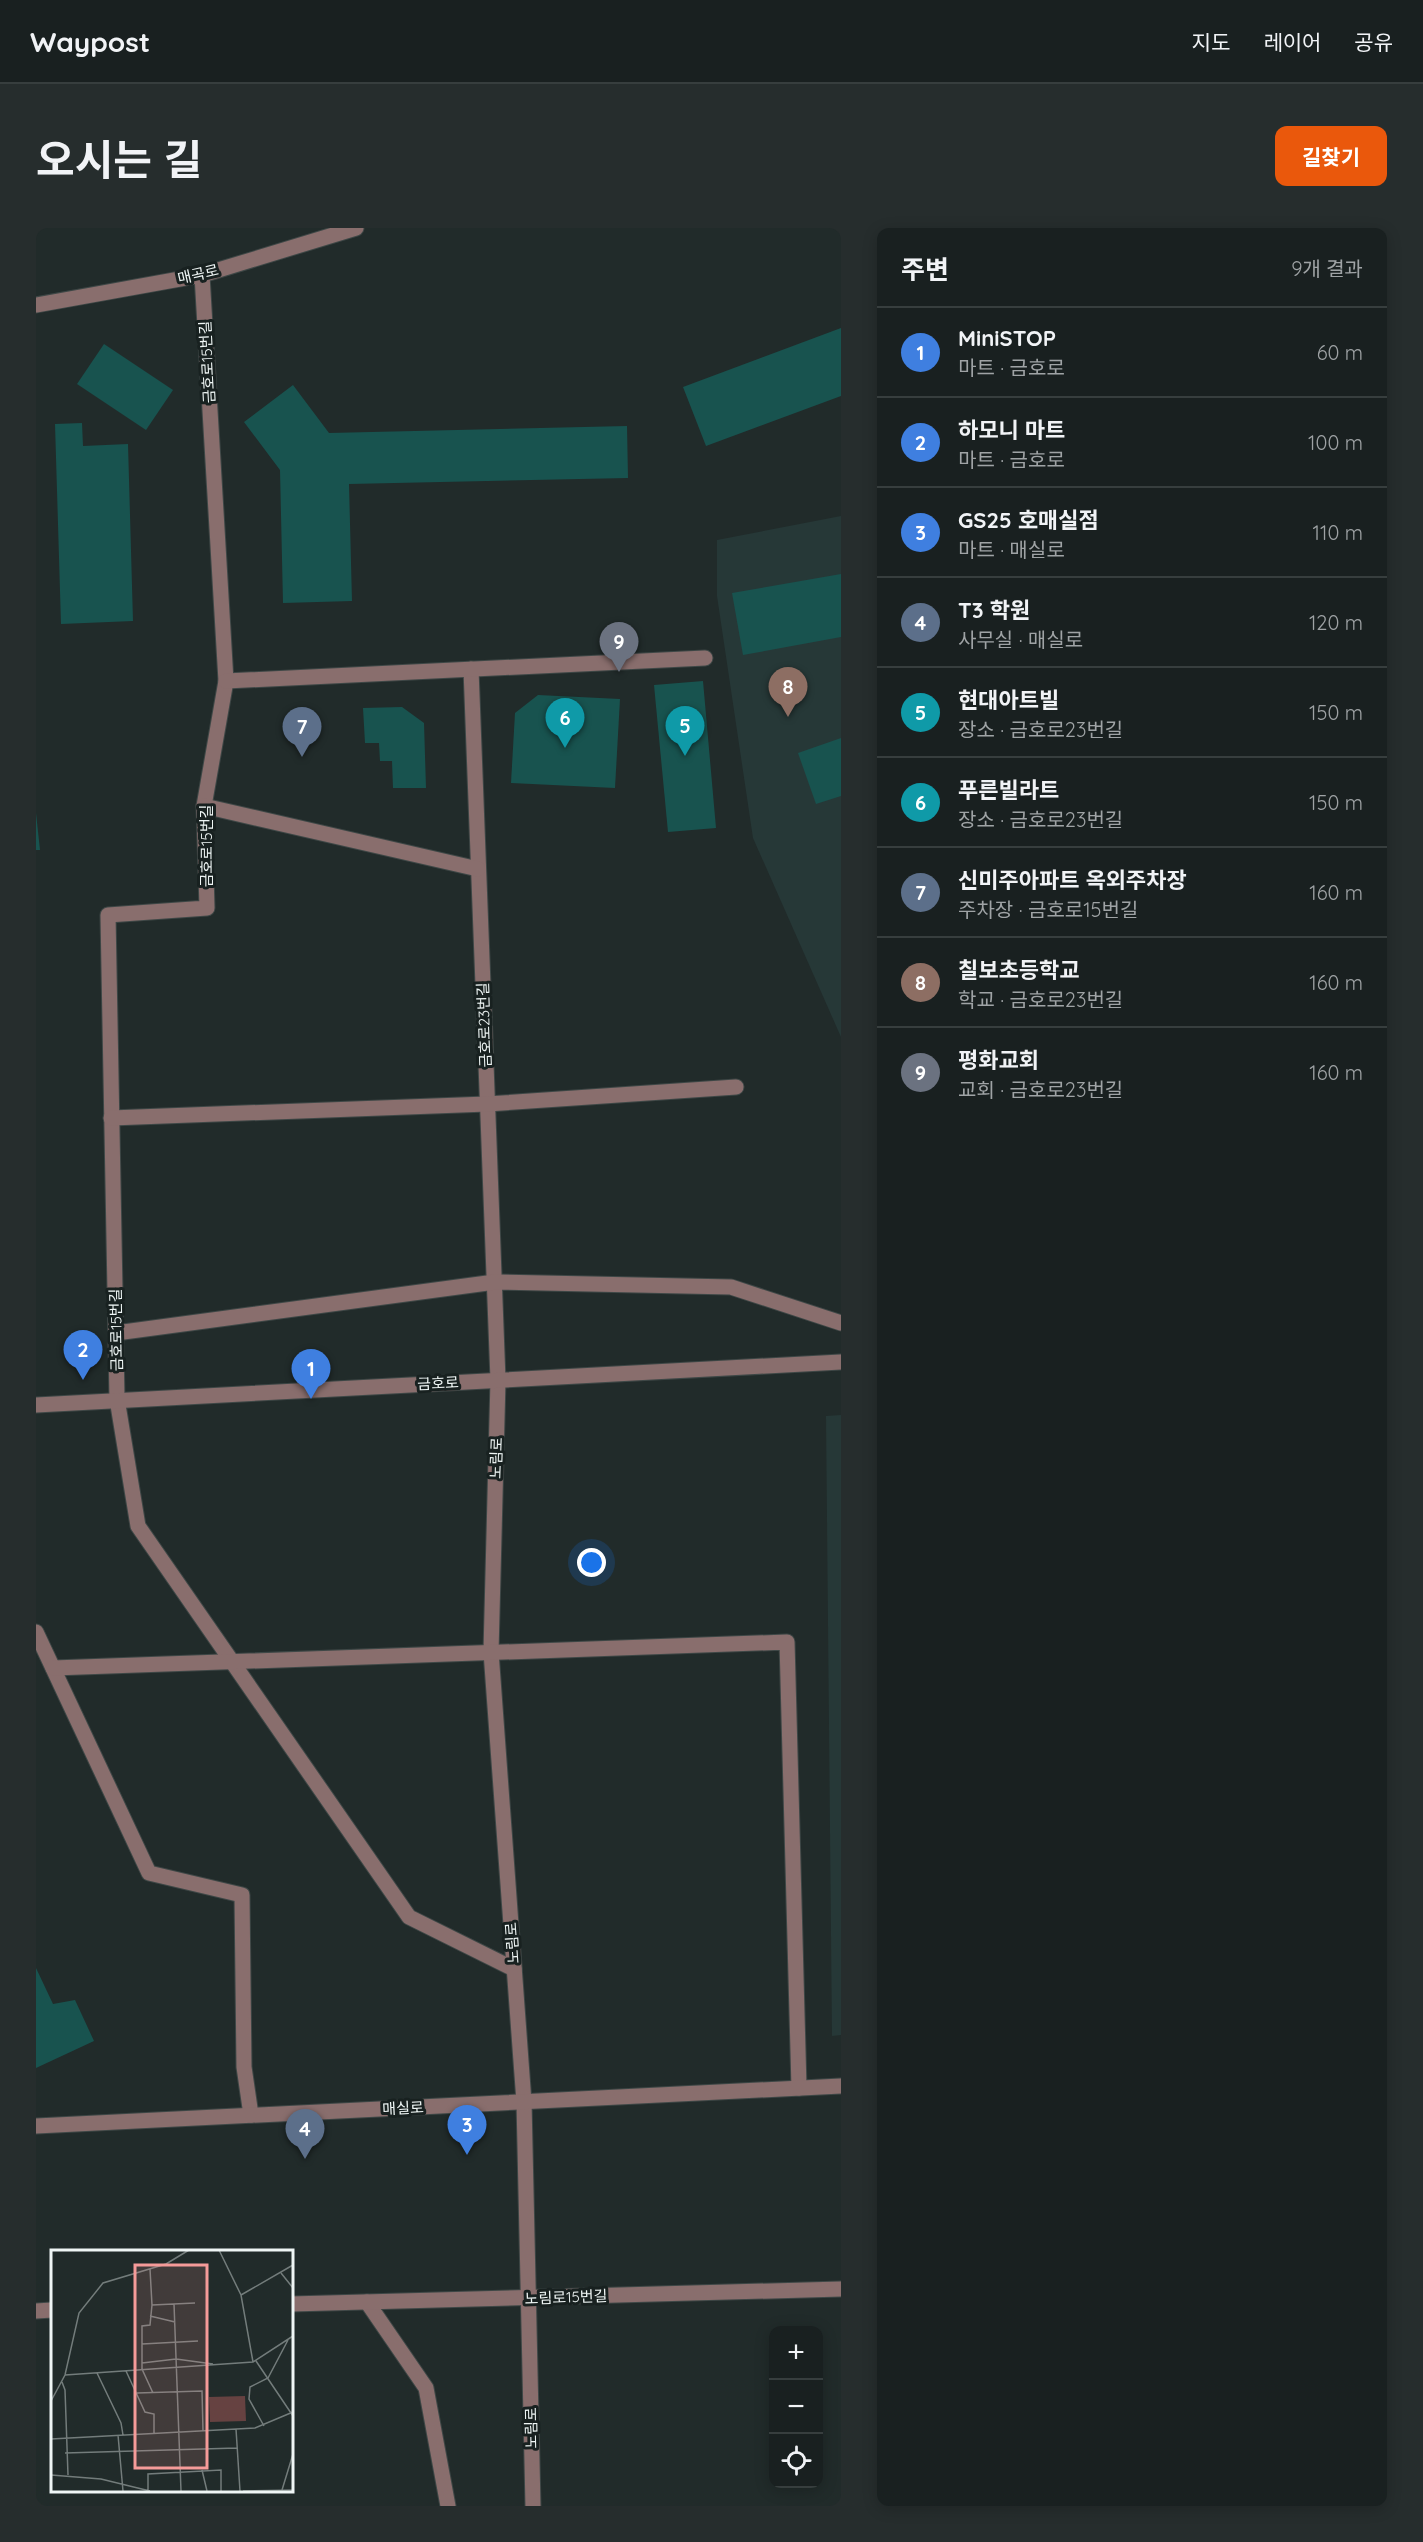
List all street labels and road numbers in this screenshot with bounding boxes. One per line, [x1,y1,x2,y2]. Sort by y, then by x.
street label: 매곡로 [176,260,220,288]
street label: 금호로15번길 [195,320,219,404]
street label: 금호로15번길 [197,805,216,887]
street label: 금호로23번길 [473,982,495,1068]
street label: 금호로15번길 [106,1288,126,1372]
street label: 금호로 [417,1372,459,1394]
street label: 노림로 [486,1437,506,1479]
street label: 노림로 [501,1922,523,1964]
street label: 매실로 [382,2097,424,2119]
street label: 노림로15번길 [524,2286,608,2308]
street label: 노림로 [521,2407,541,2449]

